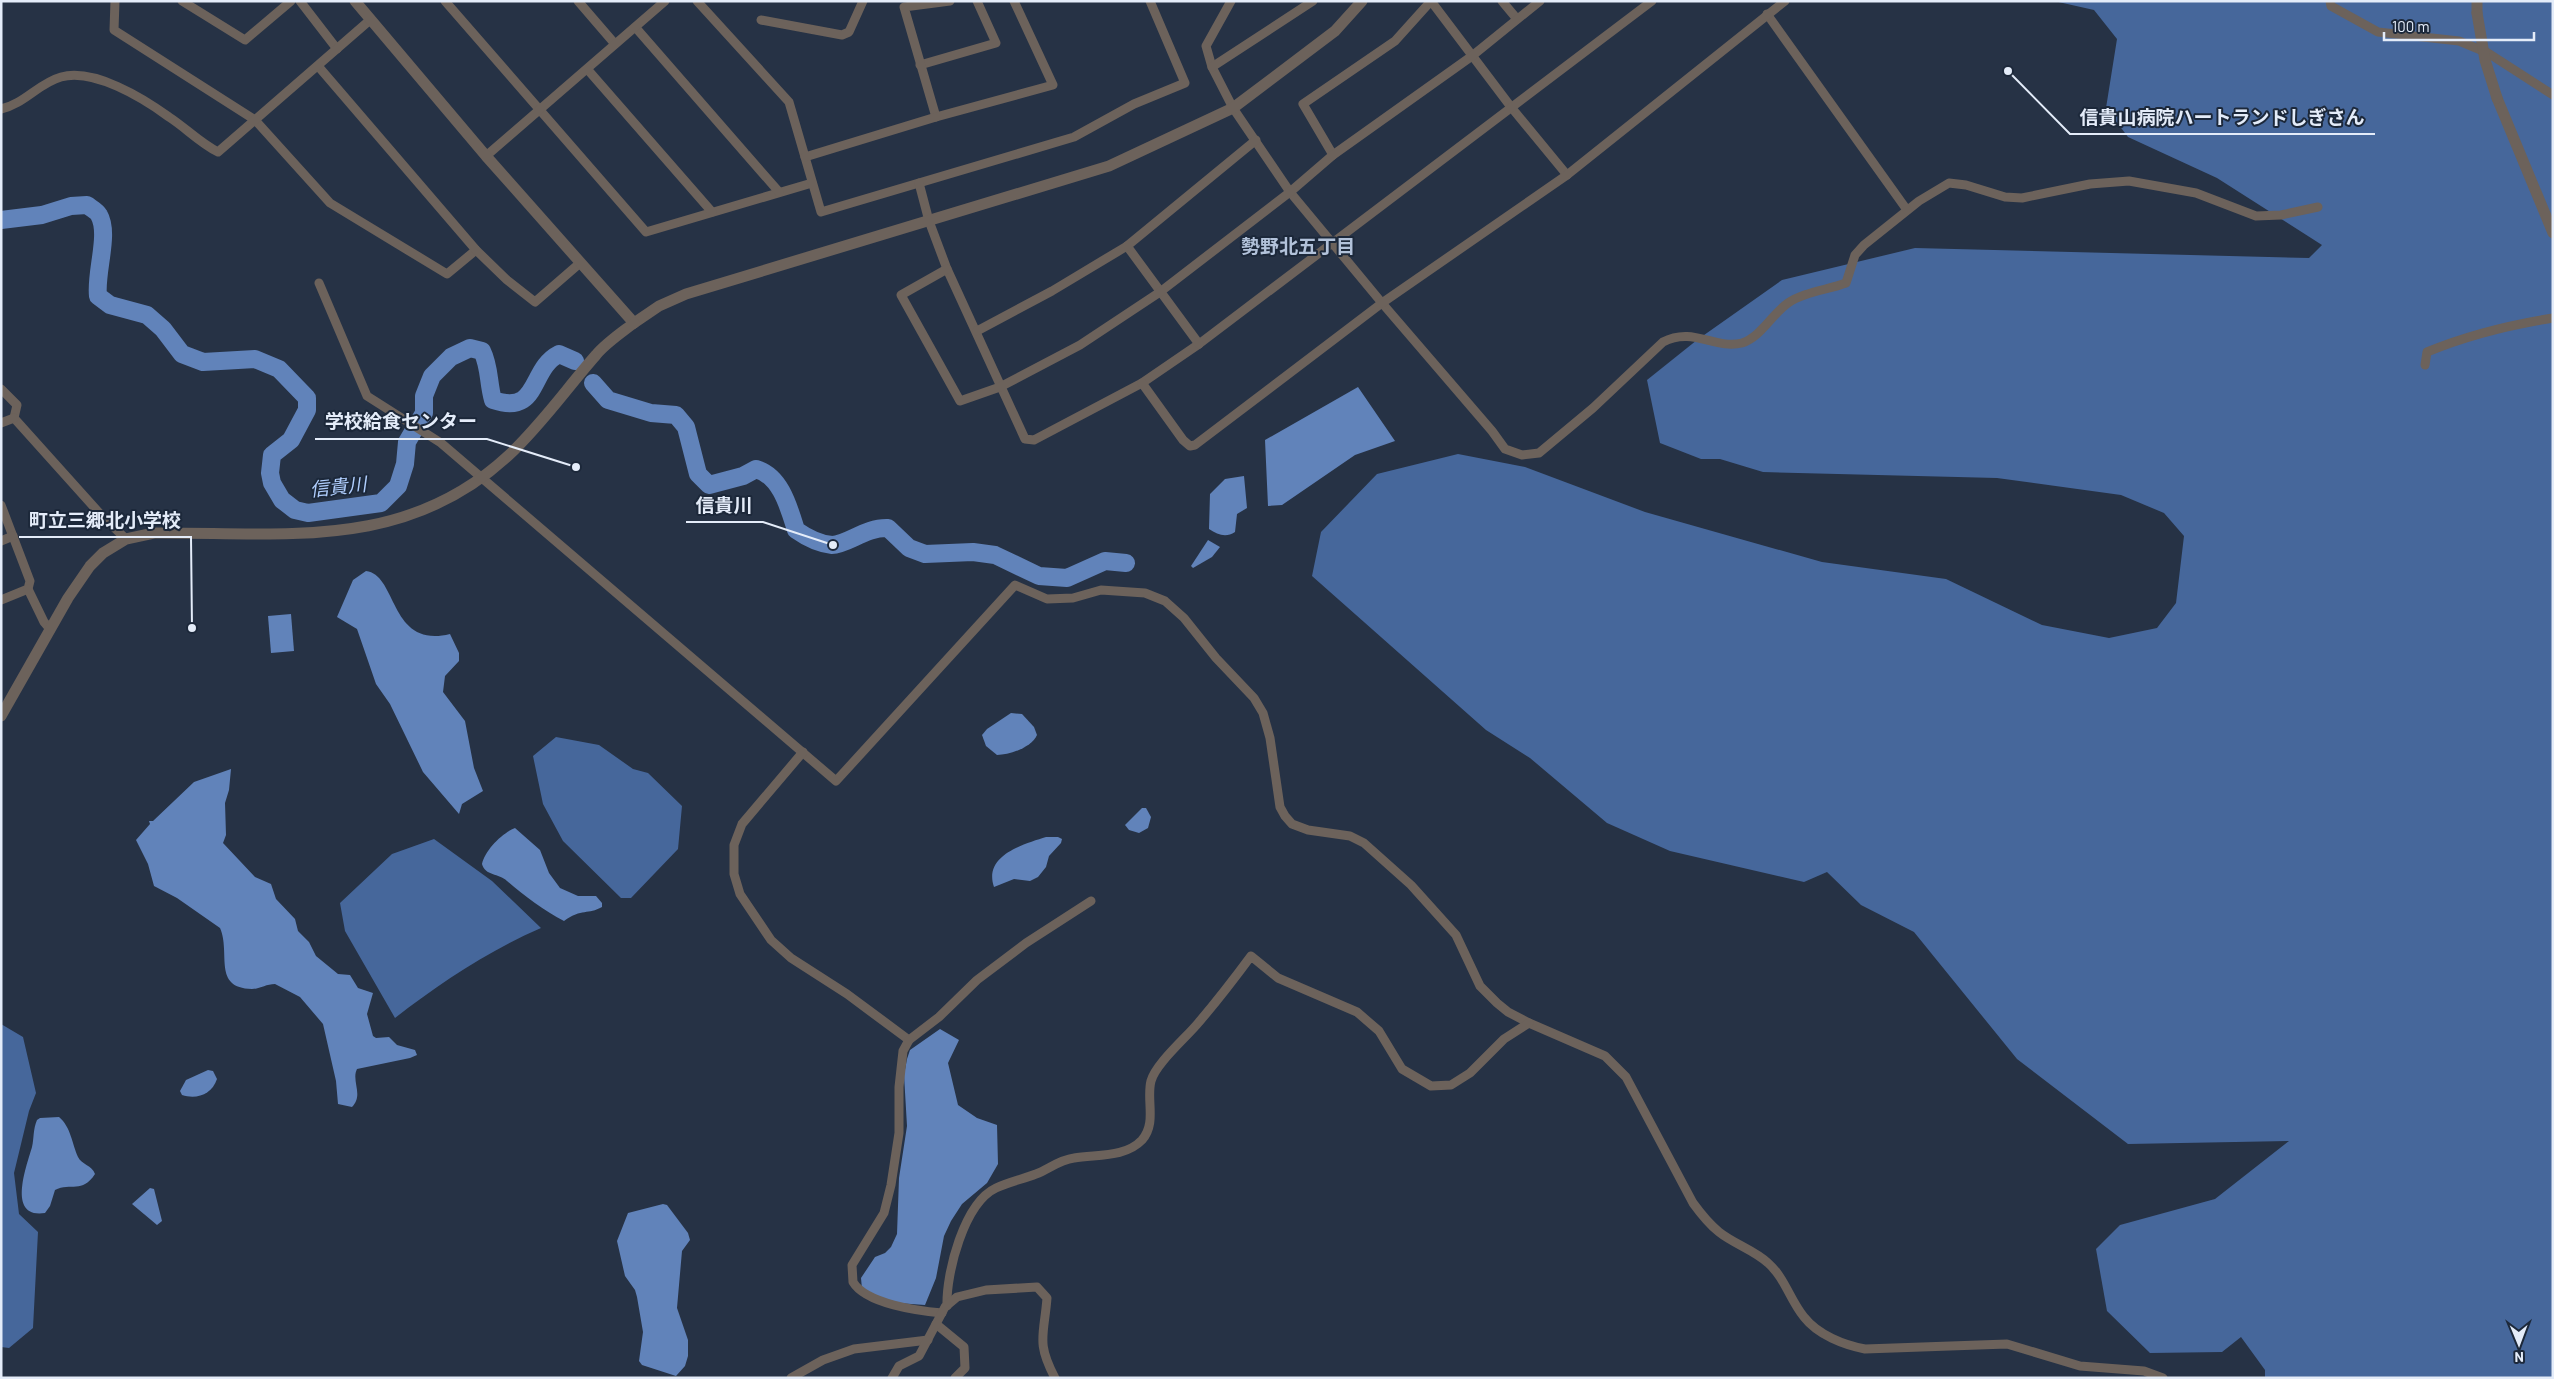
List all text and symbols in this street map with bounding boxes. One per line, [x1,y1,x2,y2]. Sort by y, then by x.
scale bar [2384,10,2534,42]
text: 100 m [2392,17,2430,35]
callout: 信貴山病院ハートランドしぎさん [2070,100,2375,134]
text: 信貴山病院ハートランドしぎさん [2079,105,2365,128]
district label: 勢野北五丁目 [1241,234,1355,257]
callout: 学校給食センター [315,405,487,439]
text: 学校給食センター [325,409,477,432]
water label: 信貴川 [308,471,370,500]
callout: 信貴川 [686,488,763,522]
text: 信貴川 [695,493,753,516]
callout: 町立三郷北小学校 [19,503,191,537]
text: 町立三郷北小学校 [29,508,181,531]
north arrow [2494,1319,2544,1369]
text: N [2514,1349,2524,1366]

